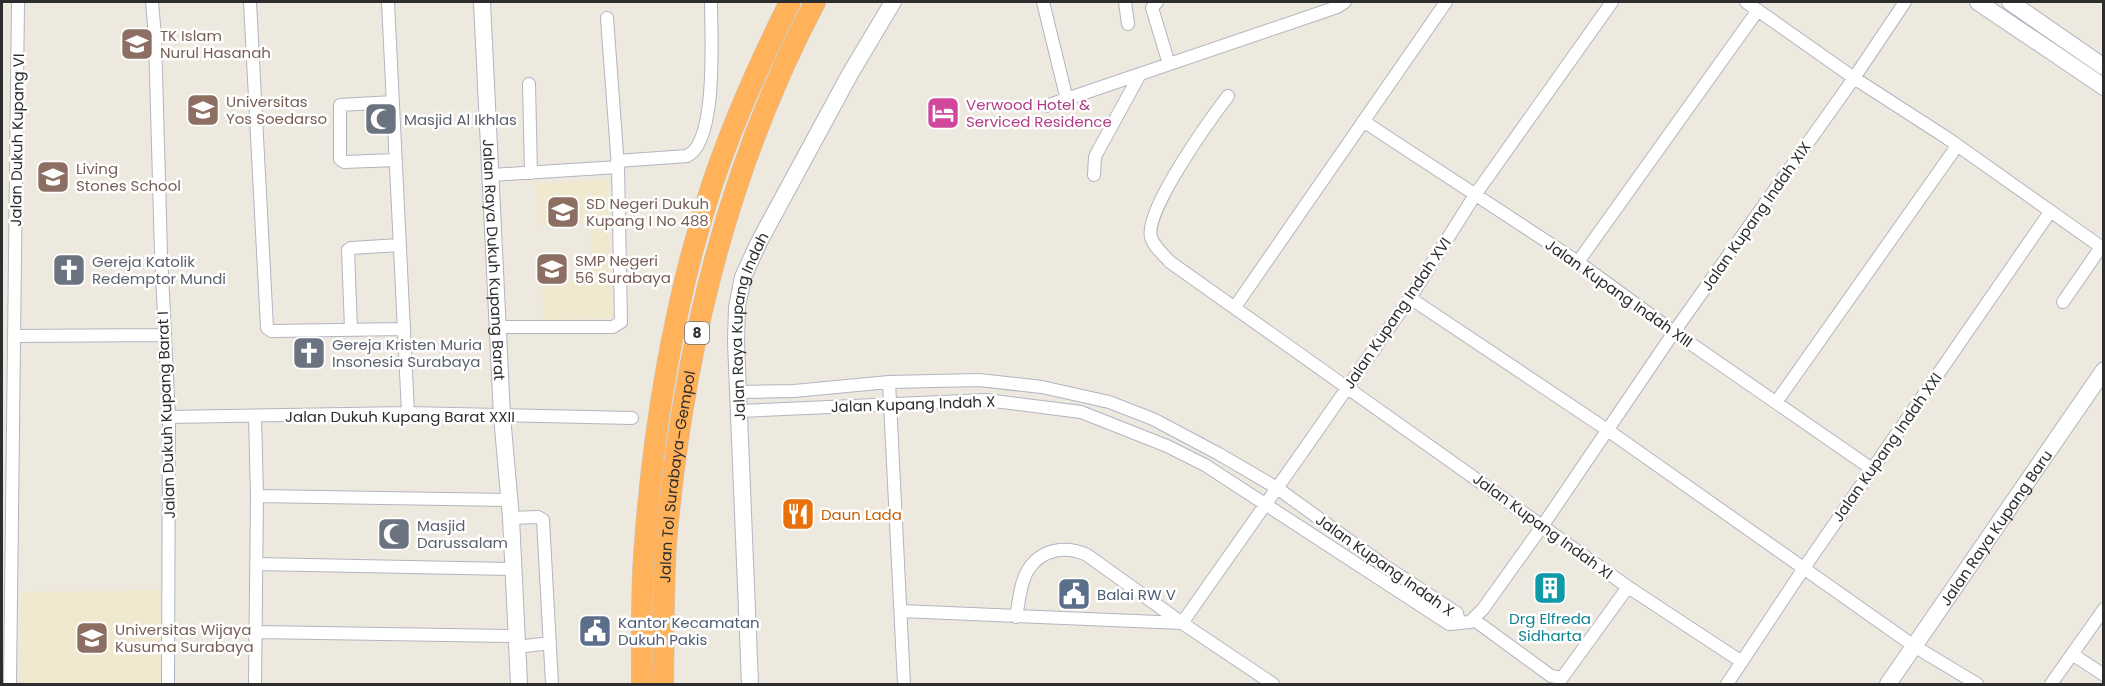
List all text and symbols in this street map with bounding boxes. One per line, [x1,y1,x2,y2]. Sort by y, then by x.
place label: TK Islam Nurul Hasanah [160,25,271,63]
school or university icon: TK Islam Nurul Hasanah [119,26,155,62]
street label: Jalan Dukuh Kupang VI [5,53,29,227]
place label: Universitas Yos Soedarso [226,91,327,129]
school or university icon: Universitas Yos Soedarso [185,92,221,128]
place label: Verwood Hotel & Serviced Residence [966,94,1112,132]
hotel icon: Verwood Hotel & Serviced Residence [925,95,961,131]
mosque icon: Masjid Al Ikhlas [363,101,399,137]
place label: Masjid Al Ikhlas [404,109,517,130]
street label: Jalan Kupang Indah XIX [1696,137,1816,295]
street label: Jalan Raya Dukuh Kupang Barat [478,138,511,381]
place label: Living Stones School [76,158,181,196]
school or university icon: Living Stones School [35,159,71,195]
place label: SD Negeri Dukuh Kupang I No 488 [586,193,709,231]
school or university icon: SD Negeri Dukuh Kupang I No 488 [545,194,581,230]
street label: Jalan Raya Kupang Indah [725,228,773,421]
street label: Jalan Kupang Indah XVI [1338,233,1456,393]
street label: Jalan Kupang Indah XIII [1541,234,1697,352]
place label: SMP Negeri 56 Surabaya [575,250,671,288]
place label: Gereja Katolik Redemptor Mundi [92,251,226,289]
school or university icon: SMP Negeri 56 Surabaya [534,251,570,287]
church icon: Gereja Katolik Redemptor Mundi [51,252,87,288]
street label: Jalan Dukuh Kupang Barat I [152,311,180,519]
road number: 8 [685,322,709,344]
place label: Gereja Kristen Muria Insonesia Surabaya [332,334,482,372]
church icon: Gereja Kristen Muria Insonesia Surabaya [291,335,327,371]
street label: Jalan Kupang Indah XXI [1827,368,1947,526]
street label: Jalan Tol Surabaya–Gempol [654,369,700,583]
street label: Jalan Kupang Indah X [830,391,996,417]
street label: Jalan Dukuh Kupang Barat XXII [285,406,515,427]
street label: Jalan Raya Kupang Baru [1935,445,2057,609]
street label: Jalan Kupang Indah XI [1469,468,1617,584]
restaurant icon: Daun Lada [780,496,816,532]
place label: Daun Lada [821,504,902,525]
street label: Jalan Kupang Indah X [1312,509,1458,621]
place label: Masjid Darussalam [417,515,508,553]
mosque icon: Masjid Darussalam [376,516,412,552]
building icon: Drg Elfreda Sidharta [1532,570,1568,606]
public building icon: Balai RW V [1056,576,1092,612]
place label: Balai RW V [1097,584,1176,605]
place label: Drg Elfreda Sidharta [1509,608,1591,646]
place label: Kantor Kecamatan Dukuh Pakis [618,612,760,650]
public building icon: Kantor Kecamatan Dukuh Pakis [577,613,613,649]
place label: Universitas Wijaya Kusuma Surabaya [115,619,254,657]
school or university icon: Universitas Wijaya Kusuma Surabaya [74,620,110,656]

